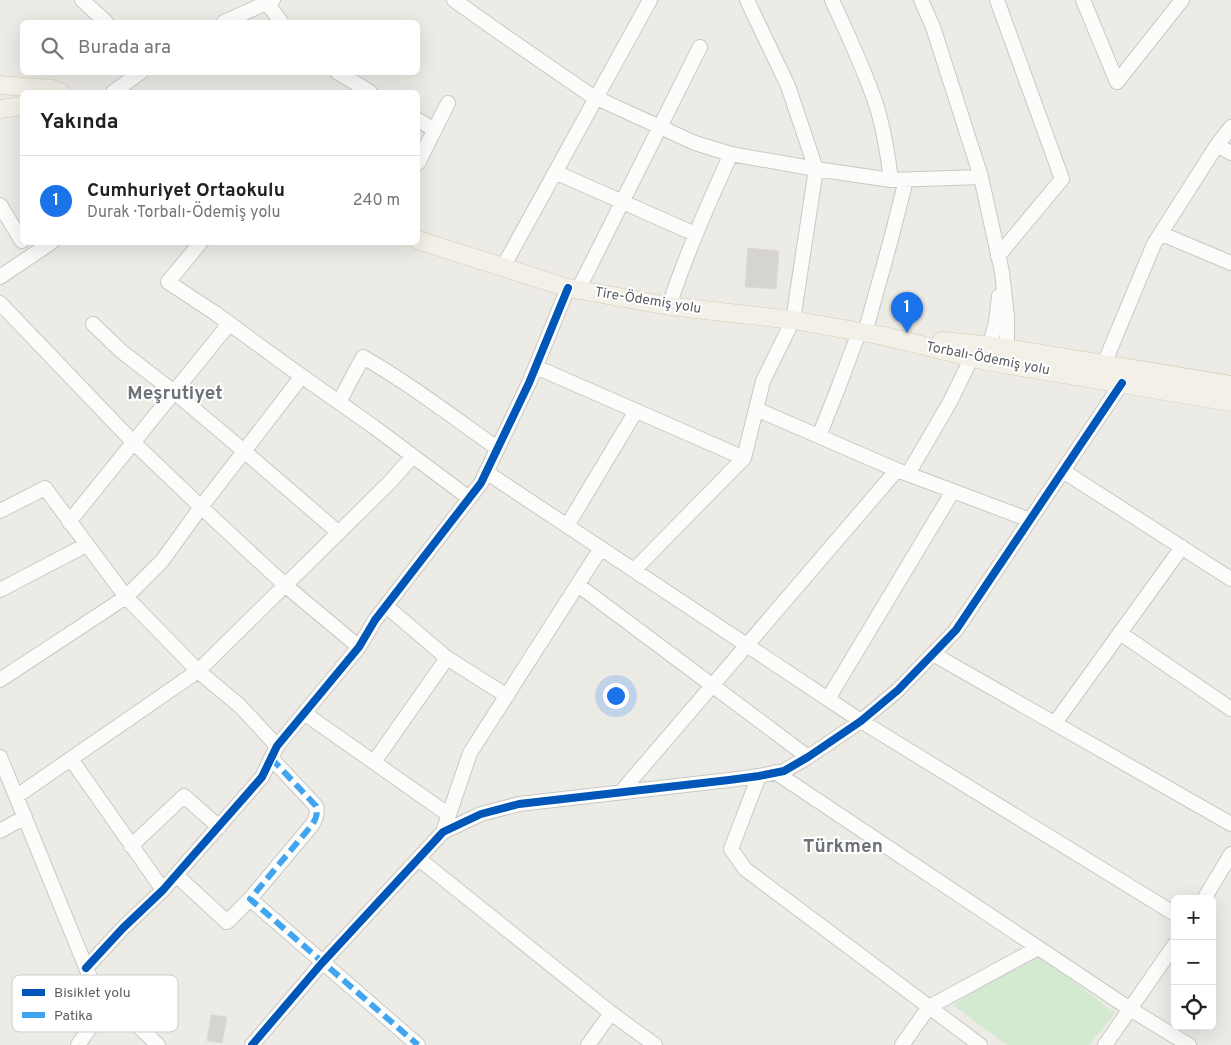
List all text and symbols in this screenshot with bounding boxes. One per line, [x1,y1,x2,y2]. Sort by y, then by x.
search box [20,20,420,75]
icon: search [38,34,66,62]
text: Burada ara [78,36,171,60]
text: Yakında [40,109,119,136]
text: Cumhuriyet Ortaokulu [87,179,285,203]
text: 1 [53,191,59,211]
text: 240 m [353,191,400,211]
text: Durak · Torbalı-Ödemiş yolu [87,203,281,223]
street label: Tire-Ödemiş yolu [593,283,703,318]
pin: 1 [891,292,923,333]
street label: Torbalı-Ödemiş yolu [925,338,1052,379]
district label: Meşrutiyet [127,382,223,406]
your location [603,683,629,709]
district label: Türkmen [803,835,883,859]
map controls [1171,895,1216,1030]
button: + [1171,895,1216,940]
button: − [1171,940,1216,985]
legend [12,975,178,1032]
text: Bisiklet yolu [54,985,131,1002]
button: locate [1171,985,1216,1030]
text: Patika [54,1008,93,1025]

